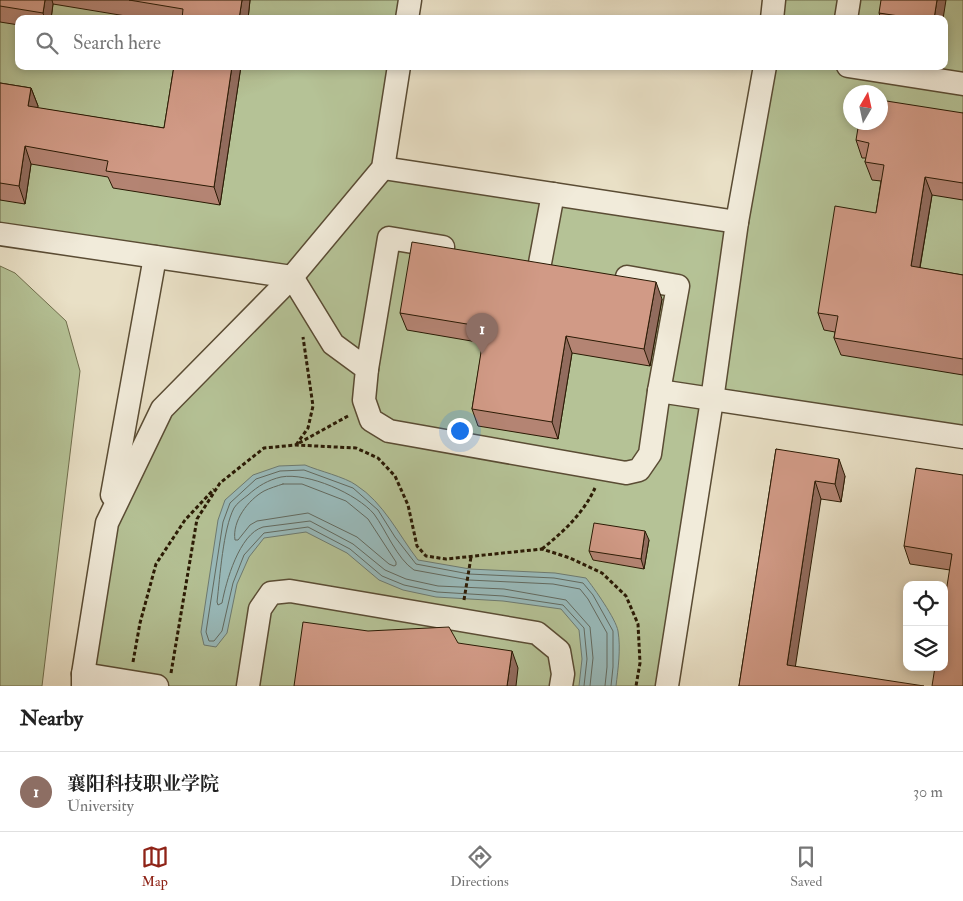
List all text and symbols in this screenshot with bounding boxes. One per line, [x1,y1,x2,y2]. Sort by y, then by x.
search box [15,15,948,70]
icon: search [33,29,61,57]
text: Search here [73,31,161,55]
north arrow [843,85,888,130]
pin: 1 [466,313,498,354]
your location [447,418,473,444]
map controls [903,581,948,671]
button: locate [903,581,948,626]
button: layers [903,626,948,671]
text: Nearby [20,705,83,732]
text: 襄阳科技职业学院 [67,772,219,796]
text: 1 [33,782,39,802]
text: 30 m [913,782,943,802]
text: University [67,796,134,816]
tab: Map [141,843,169,890]
tab: Directions [450,843,509,890]
tab: Saved [790,843,822,890]

